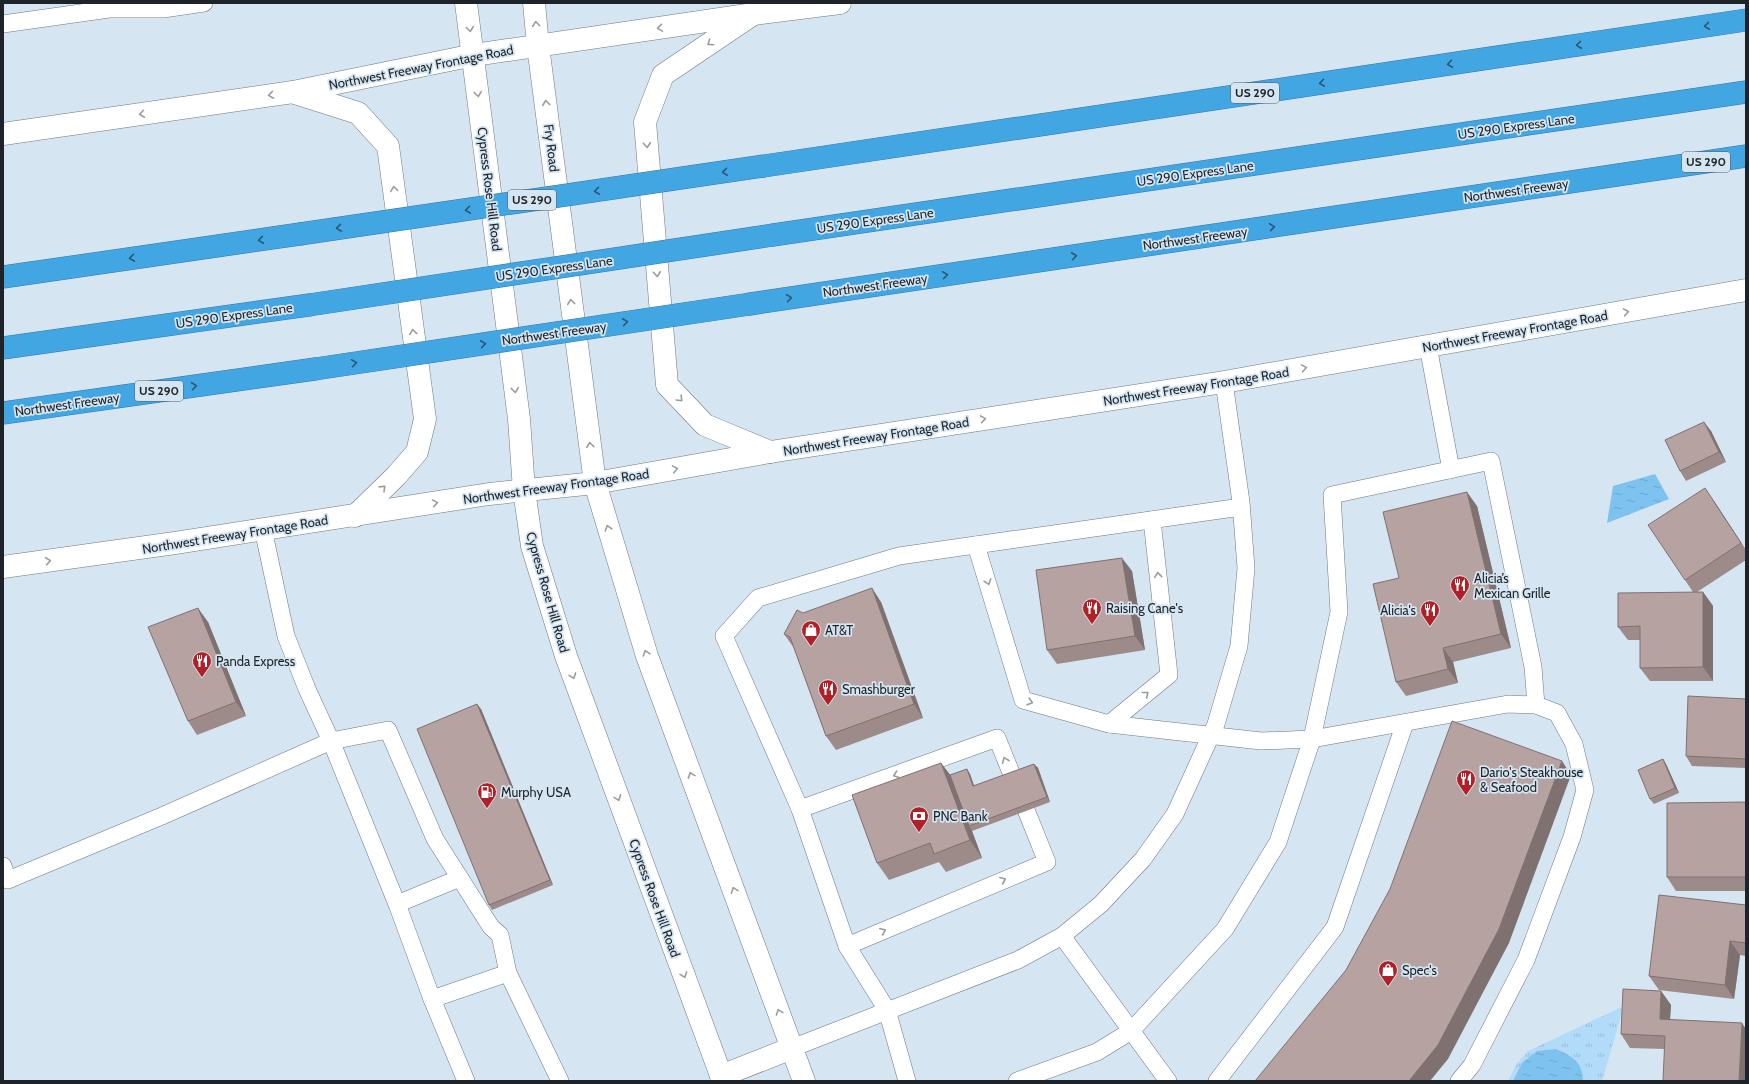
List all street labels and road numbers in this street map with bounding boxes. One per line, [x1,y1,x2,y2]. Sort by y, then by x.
street label: Northwest Freeway Frontage Road [327,41,515,93]
road number: US 290 [1231,83,1279,103]
street label: US 290 Express Lane [1457,110,1576,142]
street label: Fry Road [541,123,563,173]
street label: Cypress Rose Hill Road [474,126,506,252]
road number: US 290 [1682,152,1730,172]
street label: US 290 Express Lane [1136,157,1255,189]
street label: Northwest Freeway [1463,175,1570,205]
road number: US 290 [508,190,556,210]
street label: US 290 Express Lane [816,204,935,236]
street label: Northwest Freeway [1142,223,1249,253]
street label: US 290 Express Lane [495,252,614,284]
street label: Northwest Freeway [822,270,929,300]
street label: US 290 Express Lane [175,299,294,331]
street label: Northwest Freeway Frontage Road [1421,307,1609,355]
street label: Northwest Freeway [501,318,608,348]
street label: Northwest Freeway Frontage Road [1102,363,1290,409]
road number: US 290 [135,381,183,401]
street label: Northwest Freeway [14,389,121,419]
street label: Northwest Freeway Frontage Road [782,413,970,459]
street label: Northwest Freeway Frontage Road [462,465,650,507]
street label: Northwest Freeway Frontage Road [141,511,329,557]
street label: Cypress Rose Hill Road [523,530,573,654]
street label: Cypress Rose Hill Road [626,837,684,959]

